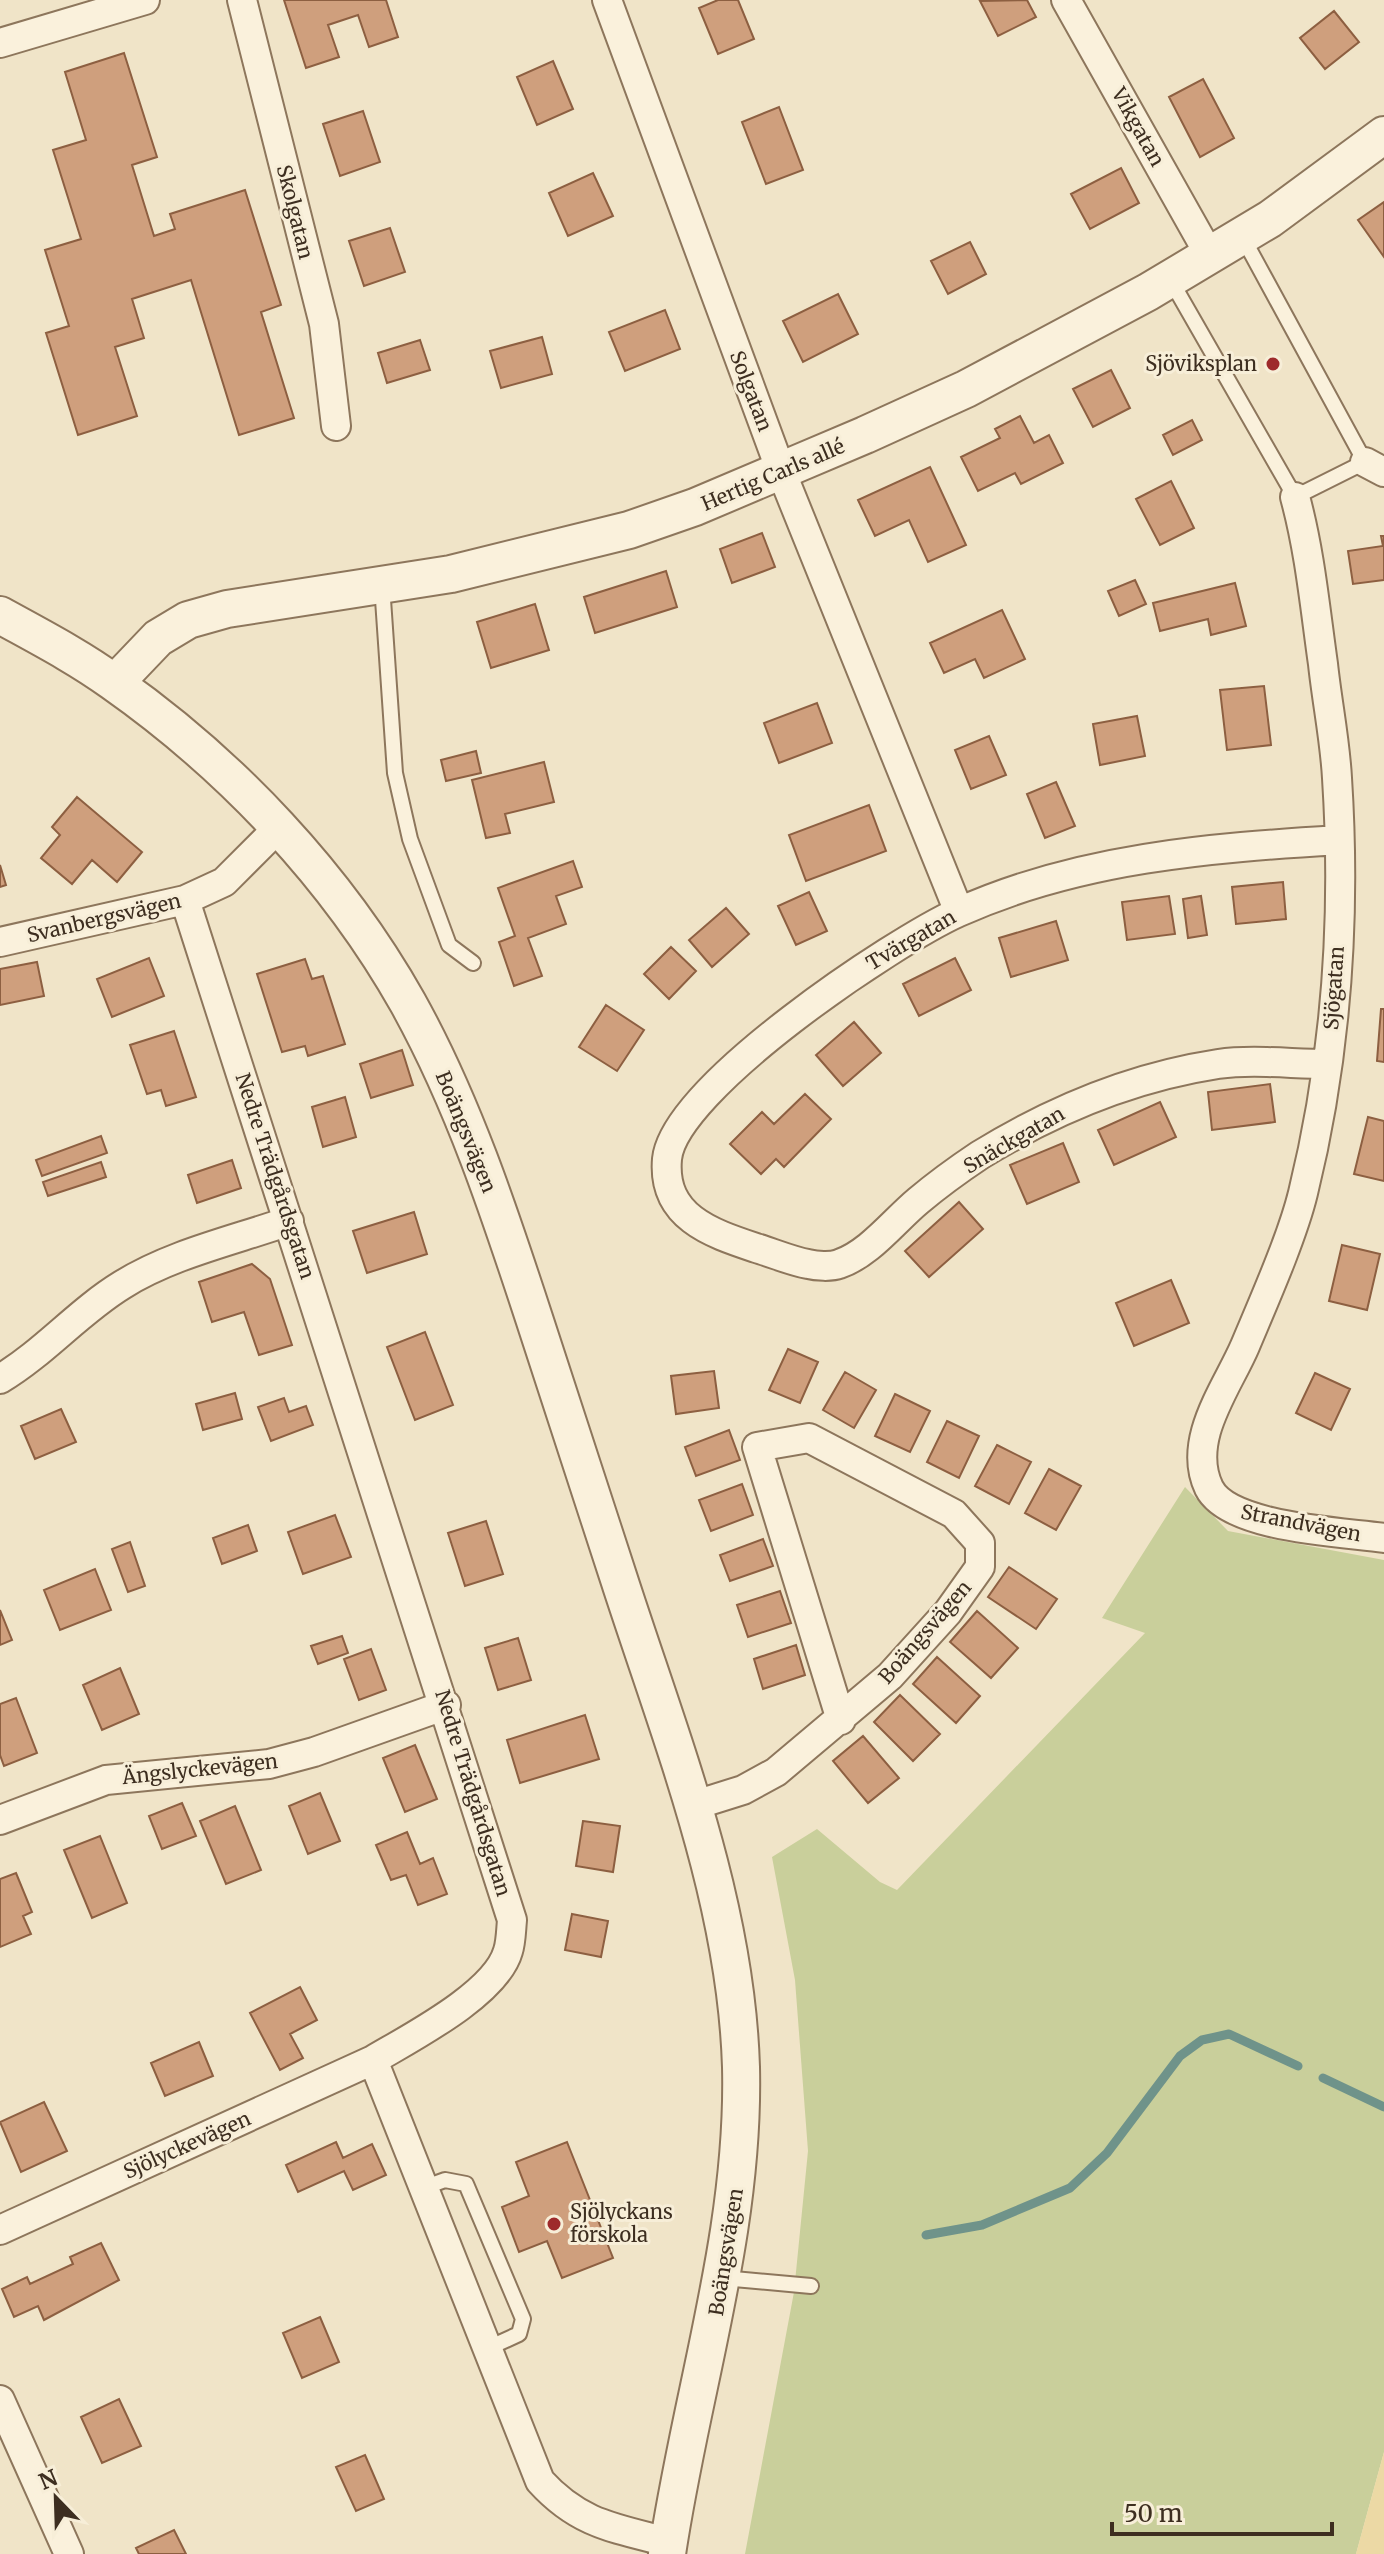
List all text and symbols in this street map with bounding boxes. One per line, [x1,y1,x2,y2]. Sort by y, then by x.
street label: Vikgatan [1106,82,1170,171]
street label: Skolgatan [272,162,319,261]
street label: Solgatan [725,347,778,435]
place label: Sjöviksplan [1145,351,1257,376]
marker: Sjöviksplan [1264,355,1282,373]
street label: Hertig Carls allé [697,433,848,516]
street label: Svanbergsvägen [24,888,183,947]
street label: Tvärgatan [861,904,960,975]
street label: Sjögatan [1318,945,1349,1031]
street label: Boängsvägen [431,1067,502,1196]
street label: Nedre Trädgårdsgatan [230,1070,321,1282]
street label: Snäckgatan [959,1101,1069,1178]
street label: Strandvägen [1239,1499,1363,1546]
street label: Boängsvägen [873,1575,976,1689]
street label: Nedre Trädgårdsgatan [430,1687,517,1899]
street label: Ängslyckevägen [120,1748,279,1789]
street label: Sjölyckevägen [119,2105,254,2184]
street label: Boängsvägen [703,2186,748,2318]
place label: Sjölyckans förskola [570,2199,673,2247]
marker: Sjölyckans förskola [545,2215,563,2233]
north arrow [16,2458,96,2538]
text: N [35,2463,62,2496]
scale bar [1112,2486,1332,2536]
text: 50 m [1124,2498,1183,2529]

